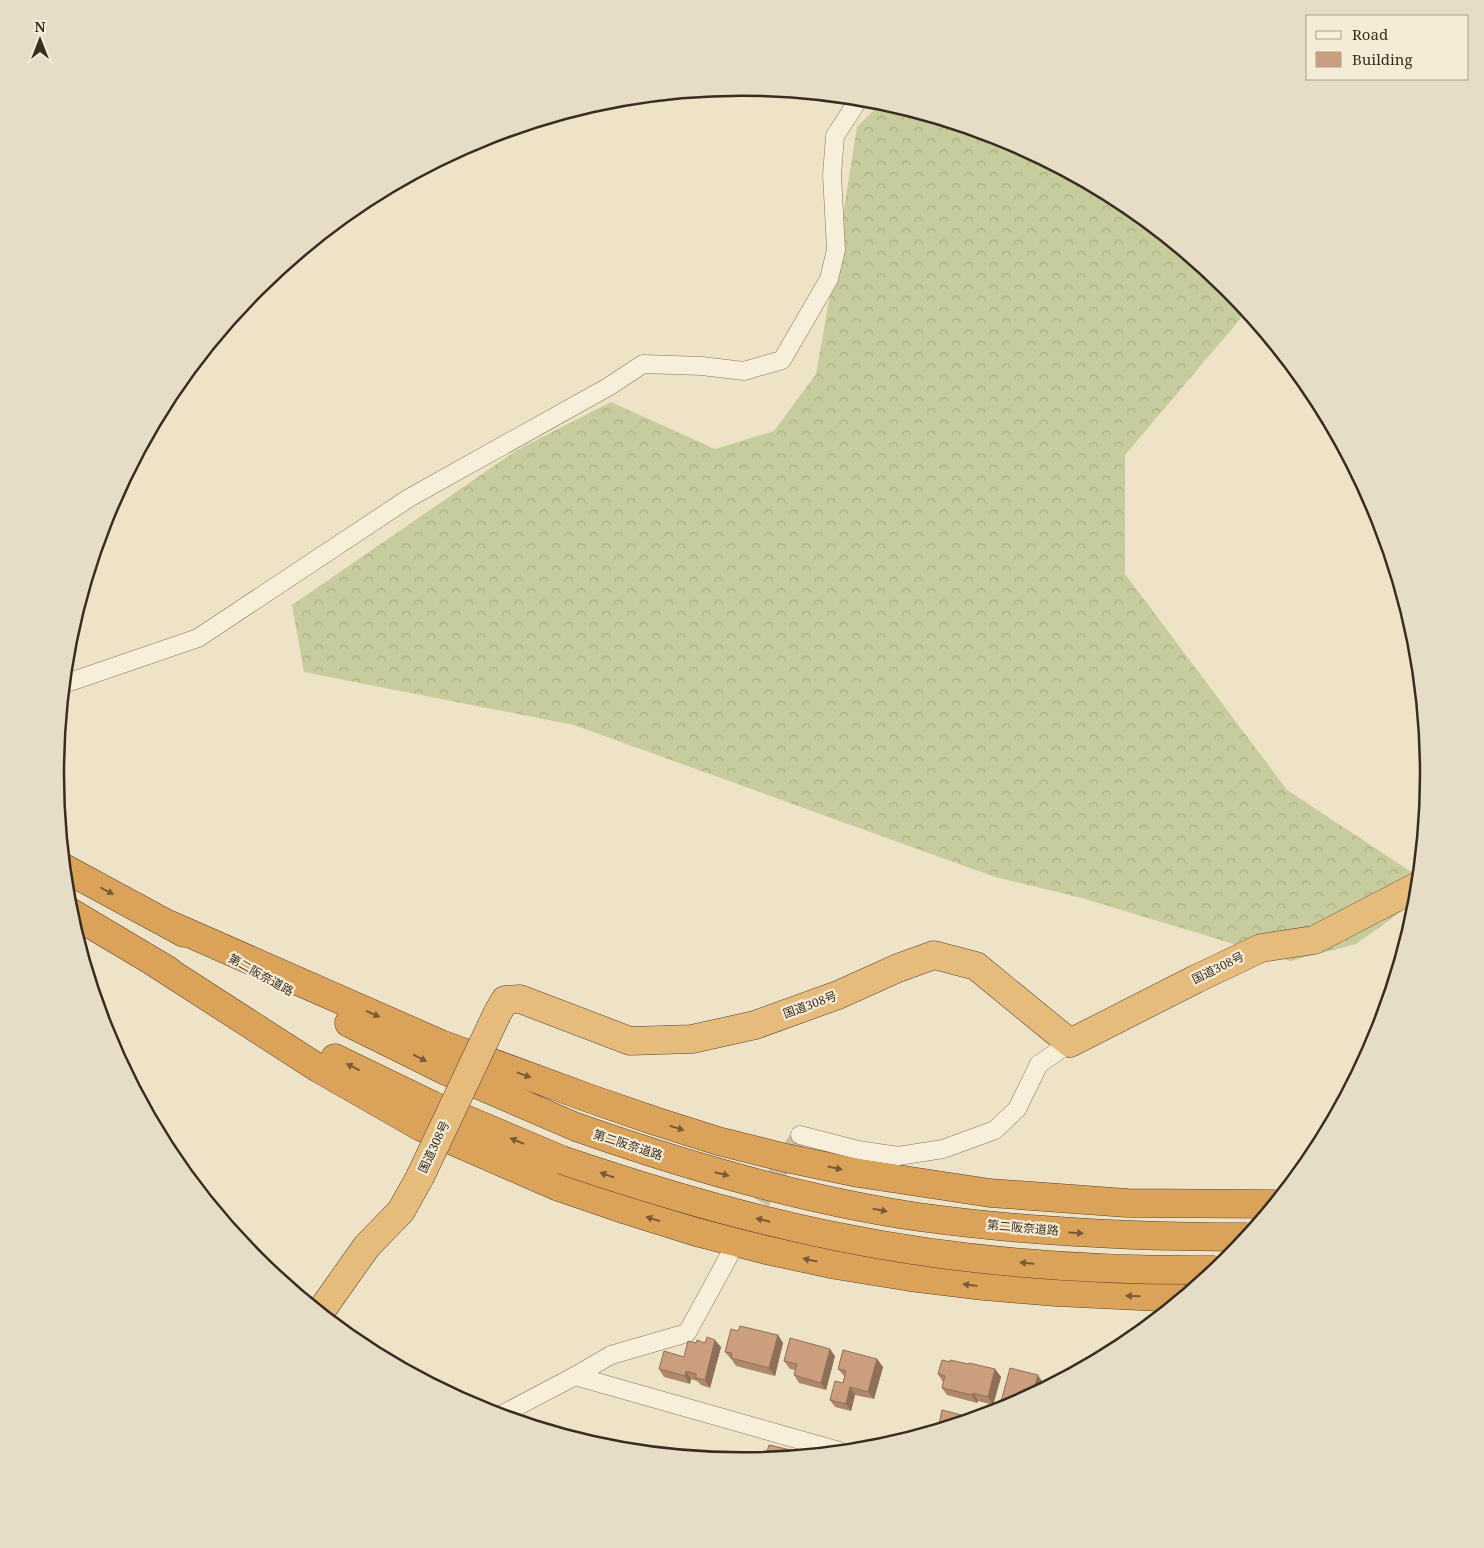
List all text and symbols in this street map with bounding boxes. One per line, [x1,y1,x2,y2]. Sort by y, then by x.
north arrow [15,15,65,65]
legend [1306,15,1469,80]
text: N [34,17,46,36]
text: Road [1352,24,1388,44]
text: Building [1352,49,1413,69]
one-way arrow [100,887,114,895]
street label: 国道308号 [1189,948,1247,987]
street label: 第二阪奈道路 [226,950,297,999]
street label: 国道308号 [781,987,839,1022]
one-way arrow [366,1011,380,1019]
one-way arrow [413,1054,427,1062]
one-way arrow [346,1063,360,1071]
one-way arrow [517,1071,532,1079]
street label: 国道308号 [414,1118,453,1176]
street label: 第二阪奈道路 [591,1125,665,1164]
one-way arrow [670,1125,685,1133]
one-way arrow [509,1137,524,1145]
one-way arrow [827,1164,842,1172]
one-way arrow [715,1170,730,1178]
one-way arrow [599,1171,614,1179]
one-way arrow [873,1206,888,1214]
one-way arrow [645,1214,660,1222]
one-way arrow [755,1216,771,1224]
street label: 第二阪奈道路 [986,1216,1060,1239]
one-way arrow [1069,1229,1085,1237]
one-way arrow [802,1255,818,1263]
one-way arrow [1018,1259,1034,1267]
one-way arrow [962,1281,978,1289]
one-way arrow [1124,1292,1140,1300]

